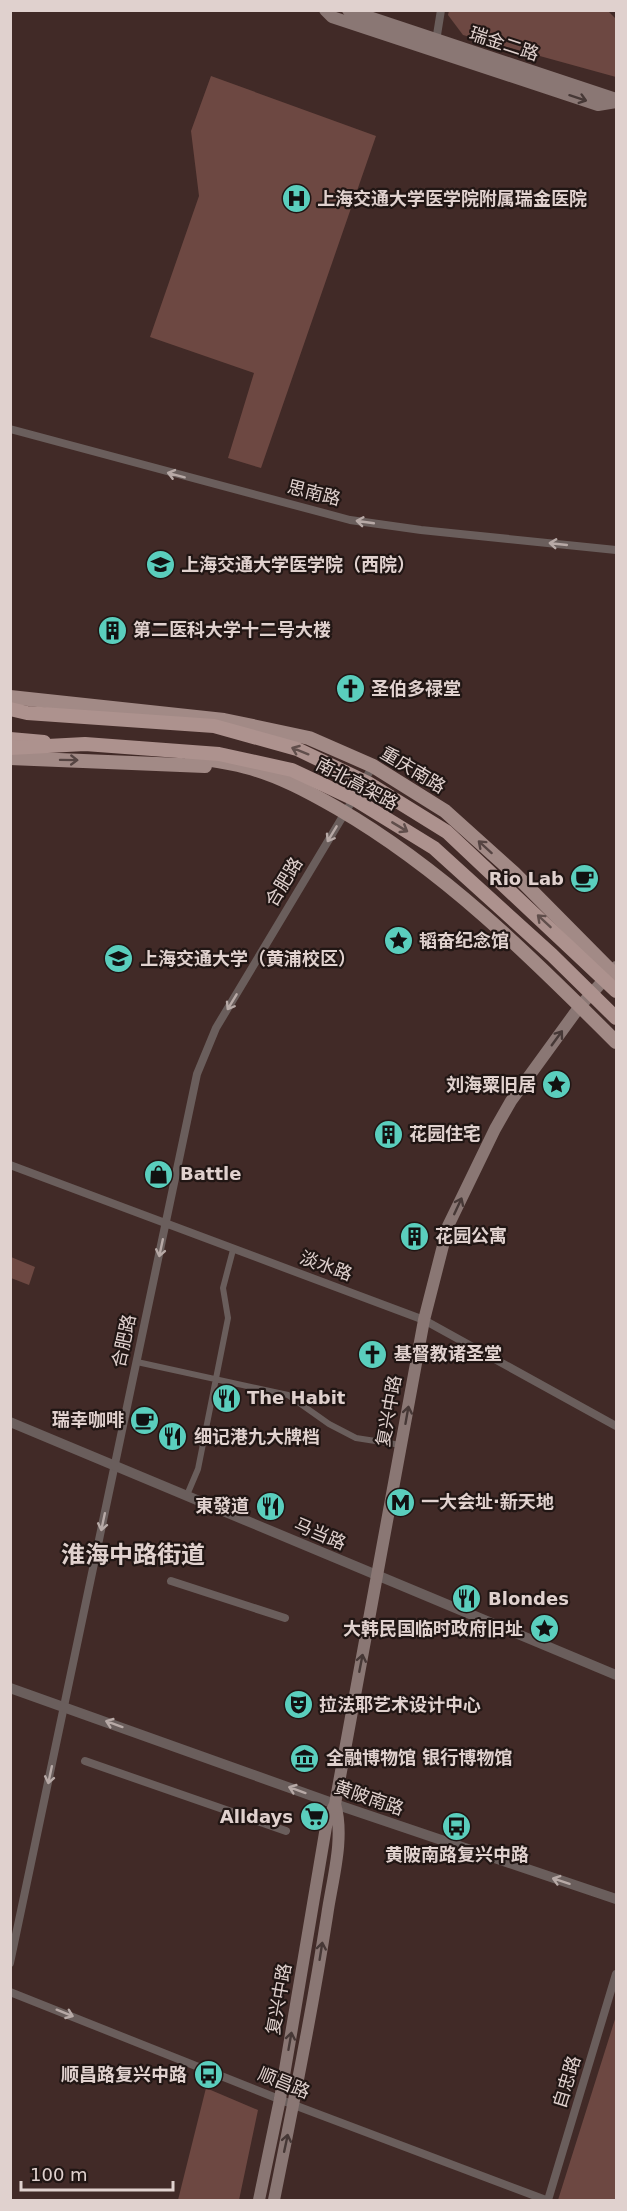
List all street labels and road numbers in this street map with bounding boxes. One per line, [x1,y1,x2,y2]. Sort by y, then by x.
street label: 瑞金二路 [467,22,542,65]
street label: 思南路 [285,476,343,509]
street label: 重庆南路 [377,742,450,797]
street label: 南北高架路 [313,753,402,814]
street label: 合肥路 [261,853,306,910]
street label: 淡水路 [297,1246,355,1285]
street label: 合肥路 [108,1312,139,1369]
street label: 复兴中路 [372,1374,405,1448]
street label: 马当路 [291,1513,349,1554]
street label: 黄陂南路 [332,1776,407,1819]
street label: 复兴中路 [262,1962,295,2036]
street label: 自忠路 [549,2053,584,2111]
street label: 顺昌路 [255,2063,313,2102]

